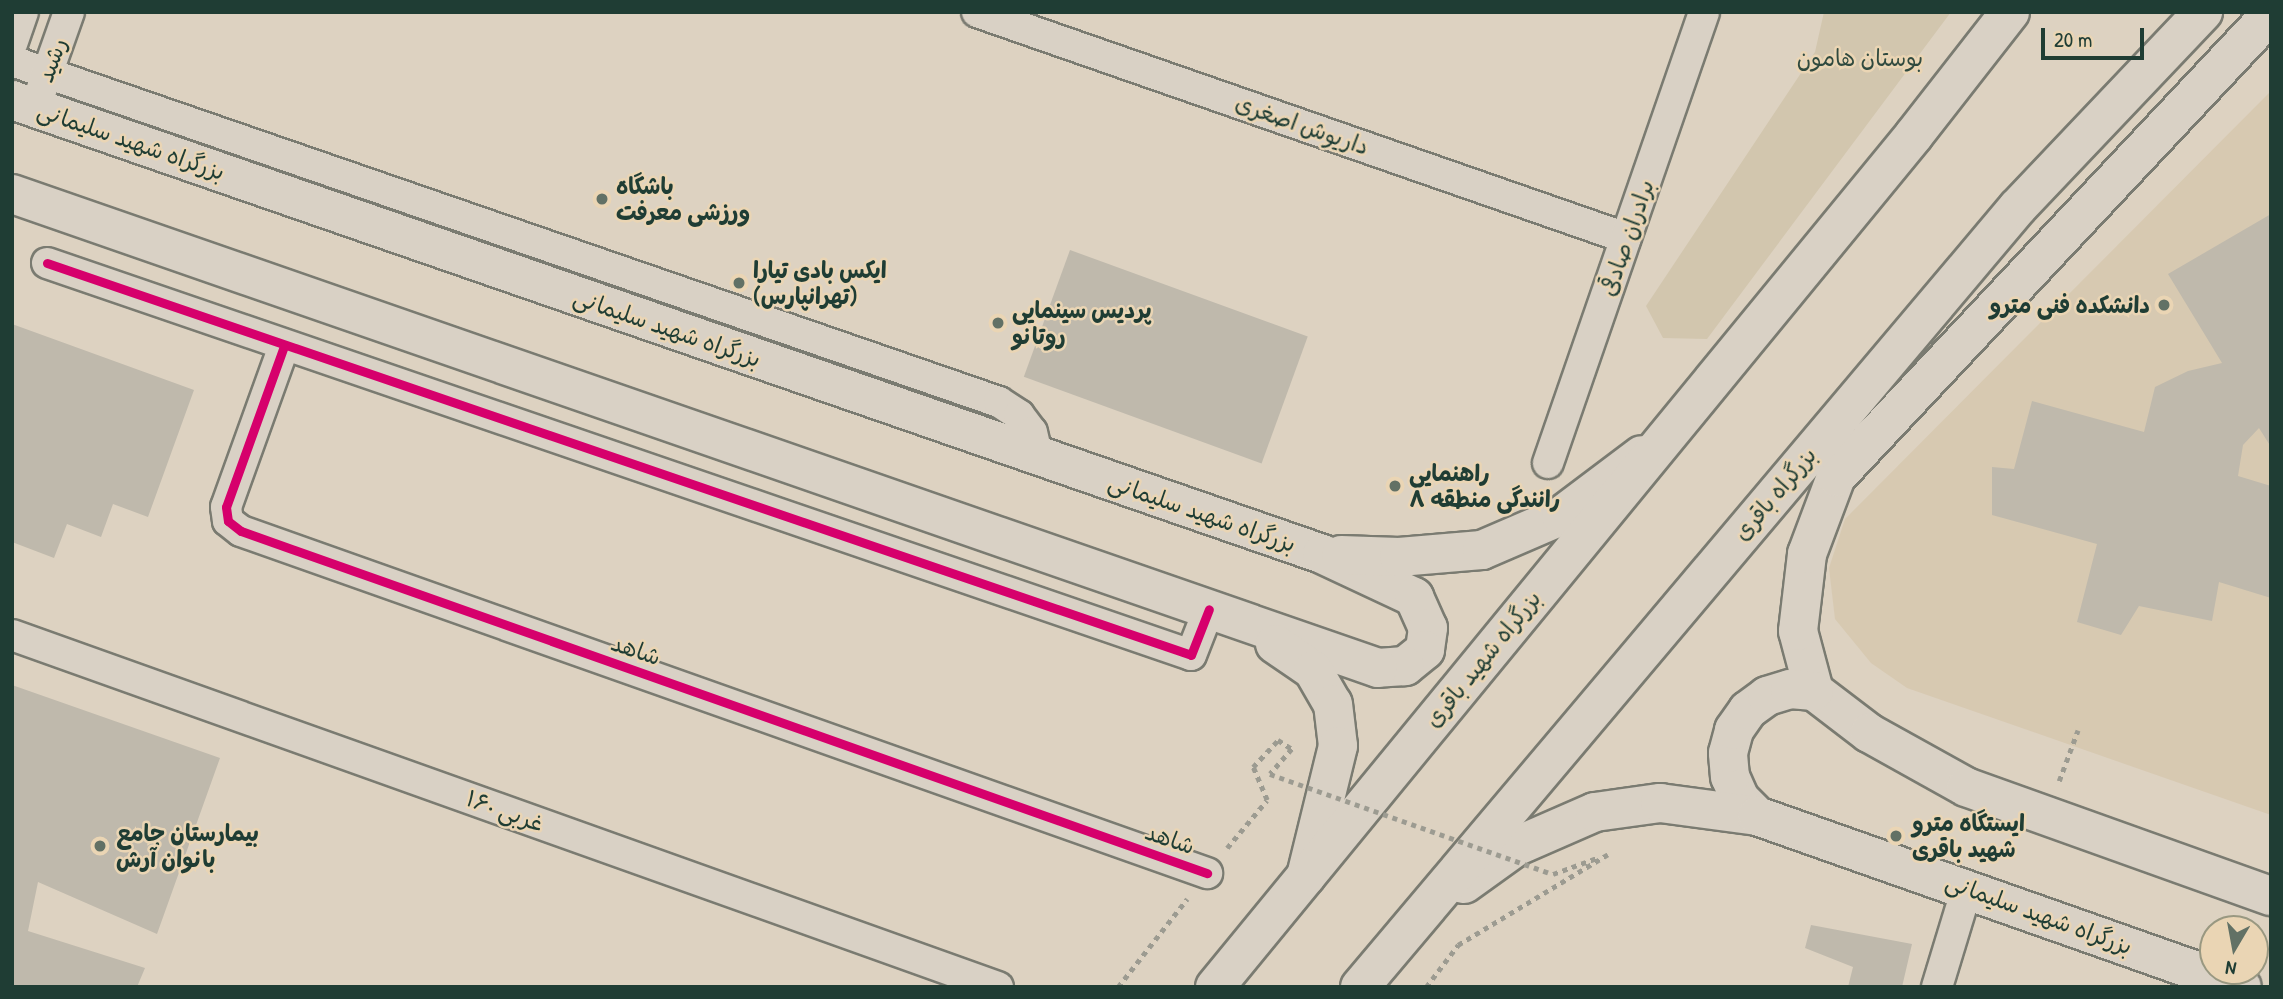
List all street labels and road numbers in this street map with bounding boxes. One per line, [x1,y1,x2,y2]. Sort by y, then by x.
street label: رشید [31,34,73,86]
street label: داریوش اصغری [1232,89,1372,161]
street label: بزرگراه شهید سلیمانی [34,96,228,186]
street label: برادران صادقی [1594,176,1660,300]
street label: بزرگراه شهید سلیمانی [570,283,764,373]
street label: بزرگراه باقری [1728,442,1822,546]
street label: بزرگراه شهید سلیمانی [1105,468,1299,558]
street label: بزرگراه شهید باقری [1419,585,1547,733]
street label: شاهد [608,629,664,671]
street label: ۱۶۰ غربی [463,784,547,838]
street label: شاهد [1142,818,1198,860]
street label: بزرگراه شهید سلیمانی [1942,867,2136,961]

